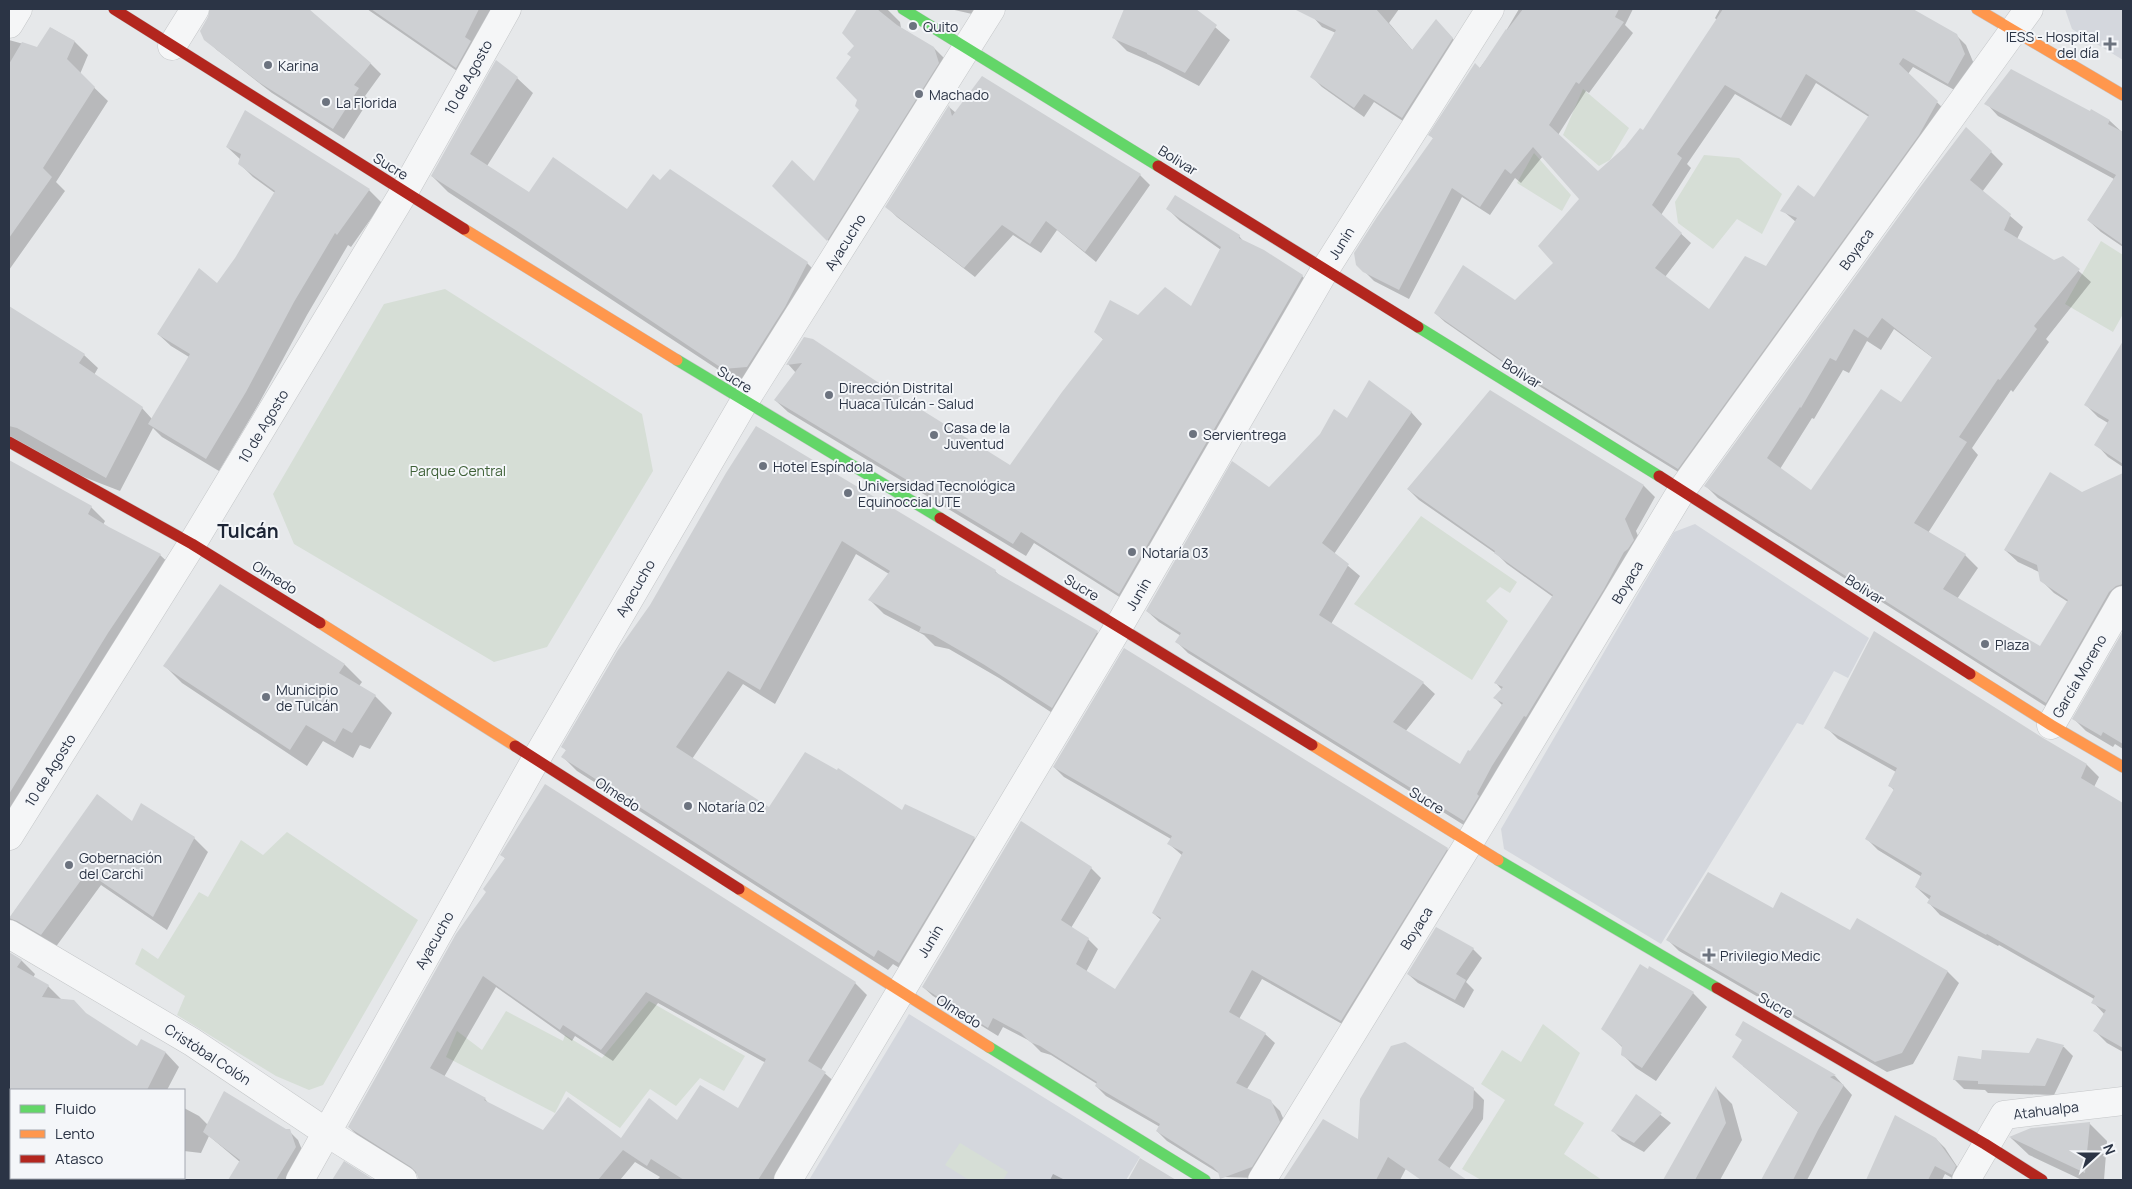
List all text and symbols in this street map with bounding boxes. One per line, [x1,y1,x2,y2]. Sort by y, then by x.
place label: Quito [923,17,958,36]
marker: Quito [907,20,919,32]
place label: IESS - Hospital del día [2006,27,2099,62]
street label: 10 de Agosto [440,36,496,118]
marker: IESS - Hospital del día [2103,37,2117,51]
place label: Karina [278,56,319,75]
marker: Karina [262,59,274,71]
place label: Machado [929,85,989,104]
marker: Machado [913,88,925,100]
place label: La Florida [336,93,397,112]
marker: La Florida [320,96,332,108]
street label: Bolivar [1155,141,1201,179]
street label: Sucre [370,148,412,184]
street label: Ayacucho [820,210,870,274]
street label: Junín [1324,223,1358,263]
street label: Boyaca [1835,224,1877,274]
street label: Bolivar [1499,354,1545,392]
street label: Sucre [714,361,756,397]
place label: Dirección Distrital Huaca Tulcán - Salud [839,378,974,413]
street label: 10 de Agosto [234,386,292,466]
marker: Dirección Distrital Huaca Tulcán - Salud [823,389,835,401]
place label: Casa de la Juventud [944,418,1010,453]
place label: Servientrega [1203,425,1286,444]
marker: Servientrega [1187,428,1199,440]
marker: Casa de la Juventud [928,429,940,441]
place label: Hotel Espíndola [773,457,873,476]
marker: Hotel Espíndola [757,460,769,472]
park label: Parque Central [410,461,506,480]
place label: Universidad Tecnológica Equinoccial UTE [858,476,1015,511]
marker: Universidad Tecnológica Equinoccial UTE [842,487,854,499]
district label: Tulcán [217,518,279,544]
place label: Notaría 03 [1142,543,1208,562]
marker: Notaría 03 [1126,546,1138,558]
street label: Olmedo [249,556,301,598]
street label: Ayacucho [611,556,659,620]
street label: Boyaca [1607,557,1647,607]
street label: Sucre [1061,569,1103,605]
street label: Bolivar [1842,570,1888,608]
street label: Junín [1121,574,1155,614]
street label: García Moreno [2047,631,2111,721]
place label: Plaza [1995,635,2029,654]
marker: Plaza [1979,638,1991,650]
place label: Municipio de Tulcán [276,680,338,715]
marker: Municipio de Tulcán [260,691,272,703]
street label: 10 de Agosto [20,730,80,810]
street label: Olmedo [592,772,644,816]
street label: Sucre [1406,782,1448,818]
place label: Notaría 02 [698,797,765,816]
marker: Notaría 02 [682,800,694,812]
place label: Gobernación del Carchi [79,848,162,883]
marker: Gobernación del Carchi [63,859,75,871]
street label: Boyaca [1396,903,1436,953]
street label: Ayacucho [410,908,458,972]
street label: Junín [913,921,947,961]
place label: Privilegio Medic [1720,946,1821,965]
marker: Privilegio Medic [1702,948,1716,962]
street label: Sucre [1755,987,1797,1023]
street label: Olmedo [933,990,985,1032]
street label: Cristóbal Colón [161,1019,255,1089]
legend [10,1089,185,1179]
street label: Atahualpa [2012,1097,2080,1123]
text: Fluido [55,1098,96,1119]
text: Lento [55,1123,95,1144]
north arrow [2072,1129,2122,1179]
text: N [2099,1141,2120,1157]
text: Atasco [55,1148,103,1169]

